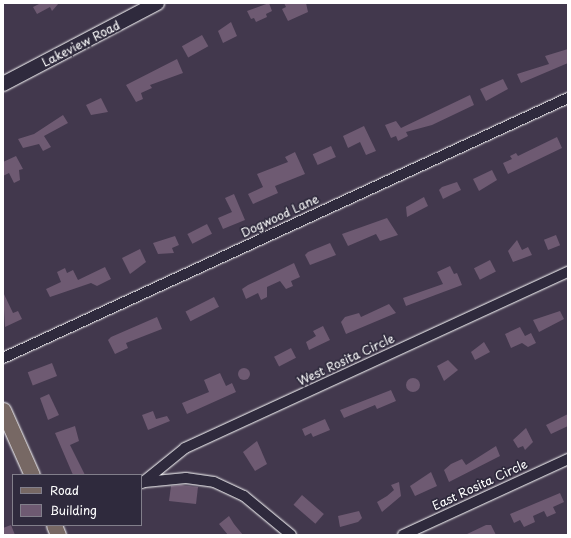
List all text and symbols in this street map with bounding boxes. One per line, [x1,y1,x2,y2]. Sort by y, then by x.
street label: Lakeview Road [40,18,122,70]
street label: Dogwood Lane [239,192,321,240]
street label: West Rosita Circle [295,331,397,389]
street label: East Rosita Circle [430,457,530,513]
legend [12,474,142,526]
text: Road [50,481,79,499]
text: Building [50,501,97,519]

